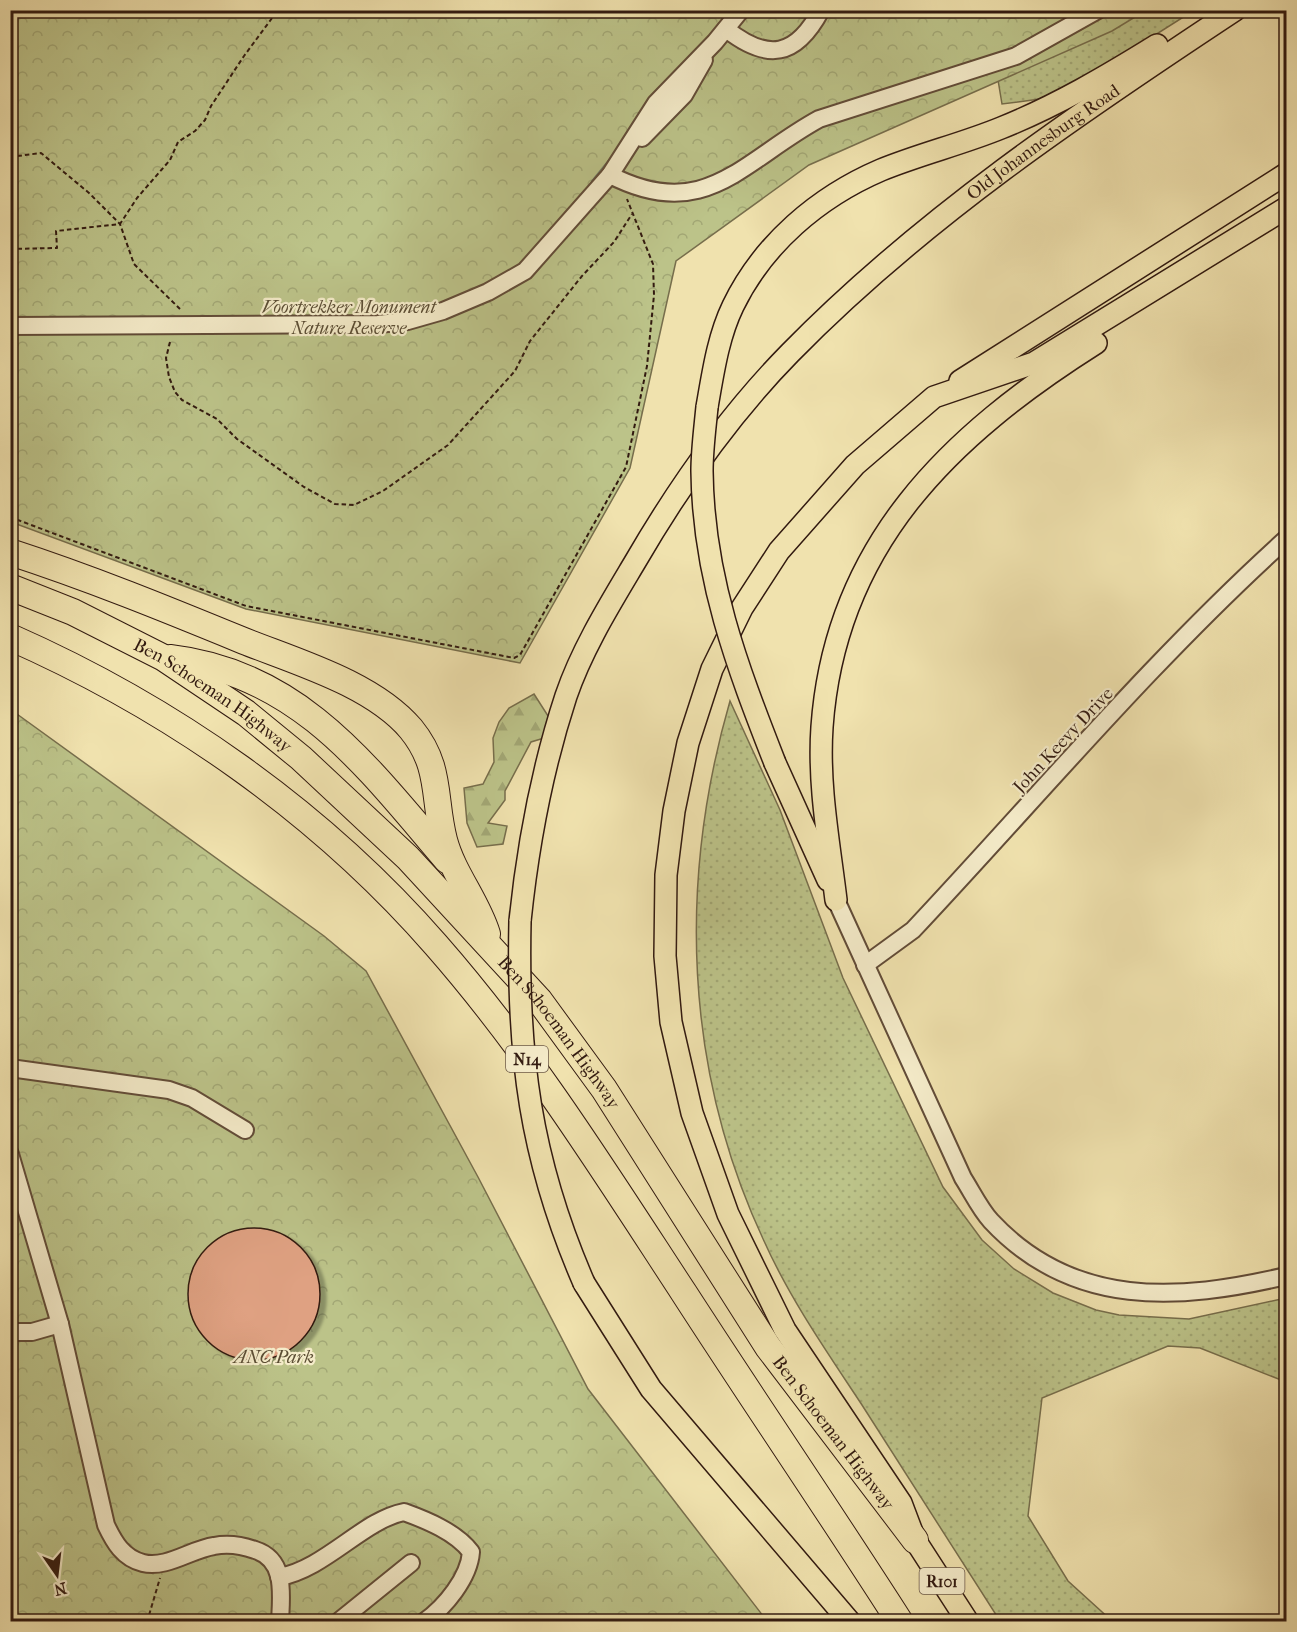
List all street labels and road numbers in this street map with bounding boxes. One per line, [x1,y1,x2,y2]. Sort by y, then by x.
street label: Old Johannesburg Road [963,80,1124,205]
street label: Ben Schoeman Highway [130,634,297,758]
street label: John Keevy Drive [1008,683,1118,799]
street label: Ben Schoeman Highway [493,952,625,1114]
road number: N14 [506,1046,548,1072]
street label: Ben Schoeman Highway [768,1352,899,1515]
road number: R101 [920,1568,964,1594]

